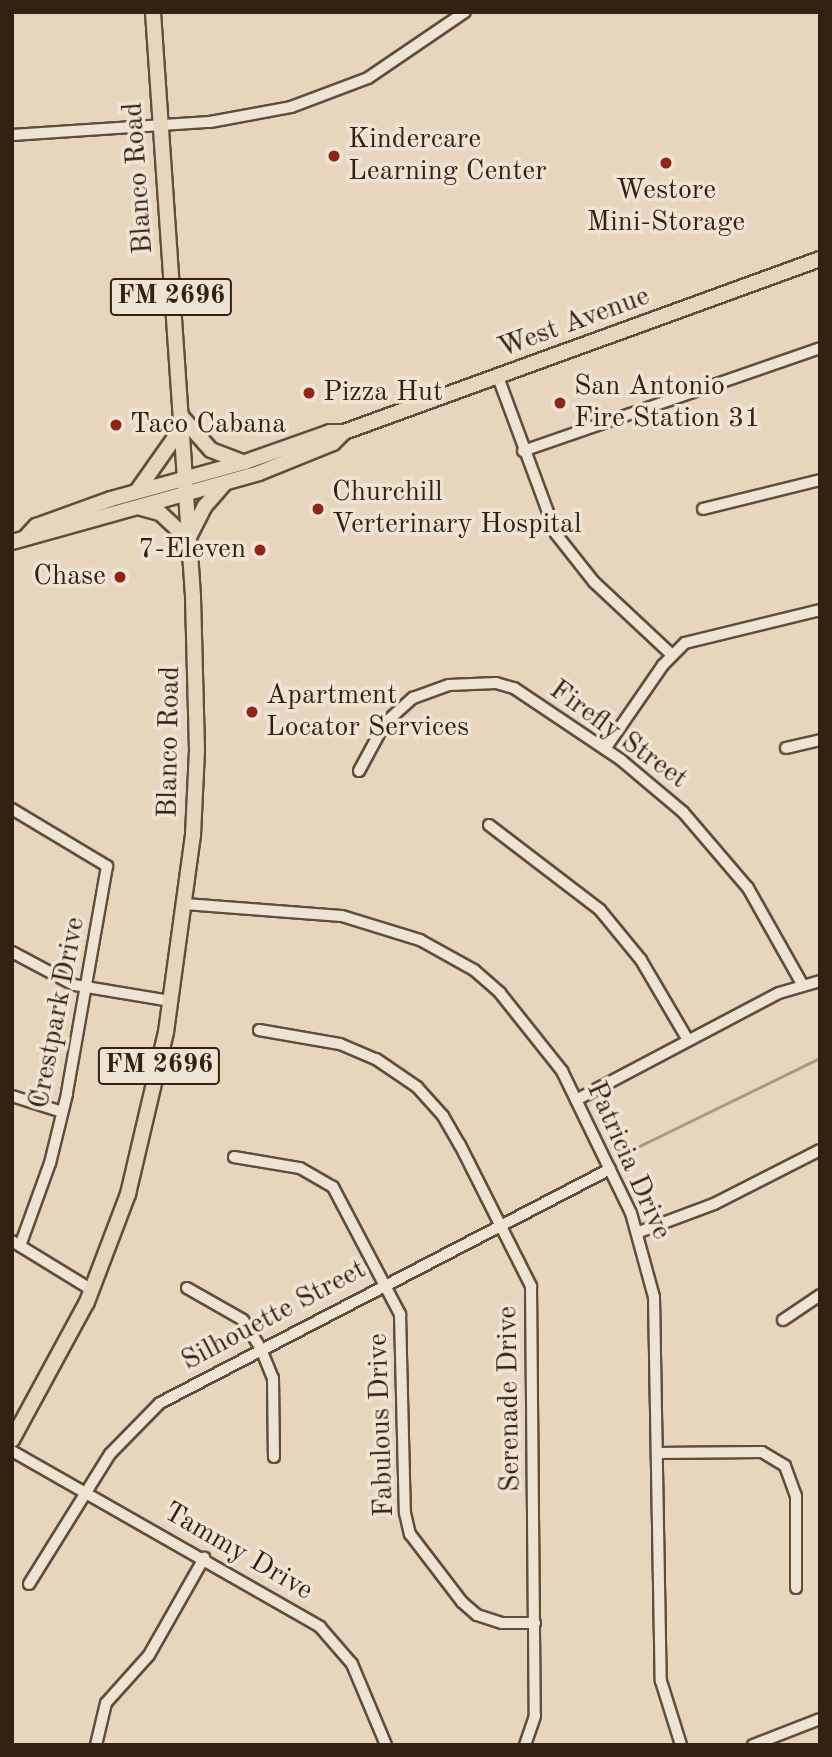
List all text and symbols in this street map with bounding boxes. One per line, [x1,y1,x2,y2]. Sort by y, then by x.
street label: Blanco Road [117,101,161,255]
place label: Kindercare Learning Center [348,123,547,189]
marker: Kindercare Learning Center [326,148,342,164]
marker: Westore Mini-Storage [658,155,674,171]
place label: Westore Mini-Storage [587,174,745,240]
road number: FM 2696 [110,274,232,320]
street label: West Avenue [494,280,654,366]
place label: San Antonio Fire Station 31 [574,370,760,436]
place label: Pizza Hut [323,376,443,410]
marker: Pizza Hut [301,385,317,401]
marker: San Antonio Fire Station 31 [552,395,568,411]
place label: Taco Cabana [130,408,286,442]
marker: Taco Cabana [108,417,124,433]
place label: Churchill Verterinary Hospital [332,476,581,542]
marker: Churchill Verterinary Hospital [310,501,326,517]
place label: 7-Eleven [138,533,246,567]
marker: 7-Eleven [252,542,268,558]
place label: Chase [33,560,106,594]
marker: Chase [112,569,128,585]
street label: Blanco Road [152,666,188,818]
street label: Firefly Street [542,674,694,796]
place label: Apartment Locator Services [266,679,469,745]
marker: Apartment Locator Services [244,704,260,720]
street label: Crestpark Drive [23,914,93,1112]
road number: FM 2696 [98,1044,220,1088]
street label: Patricia Drive [578,1077,678,1245]
street label: Silhouette Street [176,1253,372,1379]
street label: Serenade Drive [492,1306,528,1492]
street label: Fabulous Drive [362,1333,402,1517]
street label: Tammy Drive [157,1496,319,1608]

